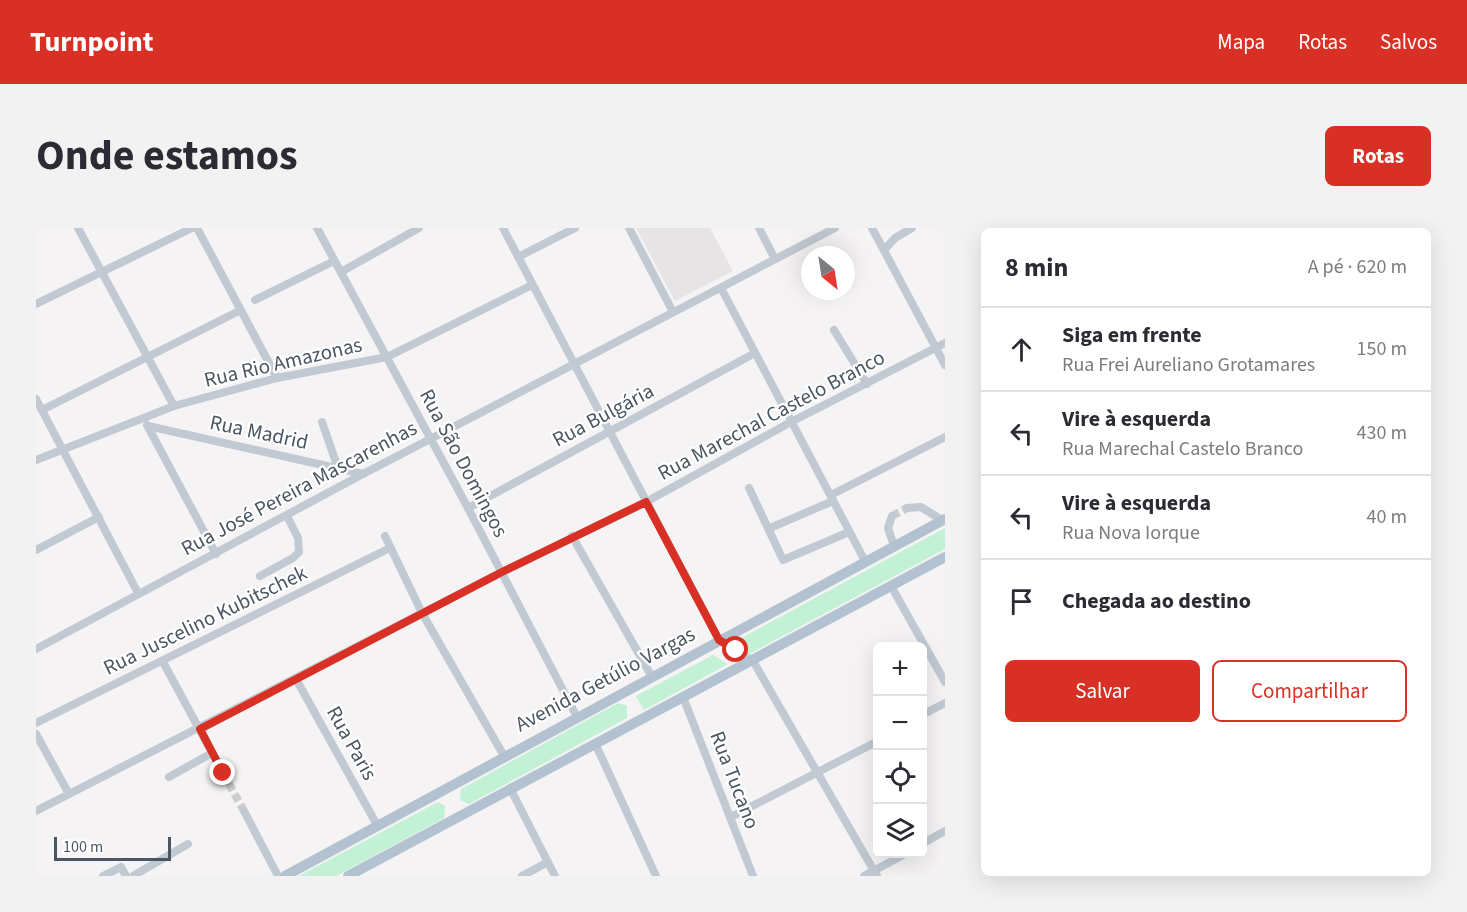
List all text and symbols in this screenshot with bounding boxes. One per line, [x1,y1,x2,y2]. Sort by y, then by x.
text: Turnpoint [30,22,154,62]
text: Mapa [1217,27,1265,57]
text: Rotas [1298,27,1347,57]
text: Salvos [1380,27,1437,57]
text: Onde estamos [36,126,298,186]
button: Rotas [1325,126,1431,186]
north arrow [801,246,855,300]
text: 8 min [1005,249,1068,286]
text: A pé · 620 m [1308,253,1407,281]
text: Siga em frente [1062,319,1202,351]
street label: Rua Rio Amazonas [201,329,365,395]
icon: ahead [1005,333,1038,366]
text: 150 m [1357,335,1407,363]
street label: Rua Marechal Castelo Branco [652,342,890,488]
text: Rua Frei Aureliano Grotamares [1062,351,1315,379]
street label: Rua Bulgária [547,376,659,454]
street label: Rua São Domingos [412,383,516,543]
text: Vire à esquerda [1062,403,1211,435]
street label: Rua Madrid [207,407,311,457]
street label: Rua José Pereira Mascarenhas [176,413,422,563]
icon: left [1005,417,1038,450]
text: 430 m [1357,419,1407,447]
text: Rua Marechal Castelo Branco [1062,435,1303,463]
text: Vire à esquerda [1062,487,1211,519]
icon: left [1005,501,1038,534]
text: 40 m [1367,503,1407,531]
text: Rua Nova Iorque [1062,519,1200,547]
street label: Rua Juscelino Kubitschek [98,557,312,682]
icon: arrive [1005,585,1038,618]
text: Chegada ao destino [1062,585,1251,617]
street label: Avenida Getúlio Vargas [510,619,700,739]
route start [722,636,748,662]
map controls [873,642,927,858]
button: + [873,642,927,696]
button: Salvar [1005,660,1200,722]
button: Compartilhar [1212,660,1407,722]
button: − [873,696,927,750]
street label: Rua Paris [319,700,385,786]
street label: Rua Tucano [703,727,767,833]
button: locate [873,750,927,804]
route end [209,759,235,785]
button: layers [873,804,927,858]
scale bar [54,834,171,862]
text: 100 m [63,836,103,858]

